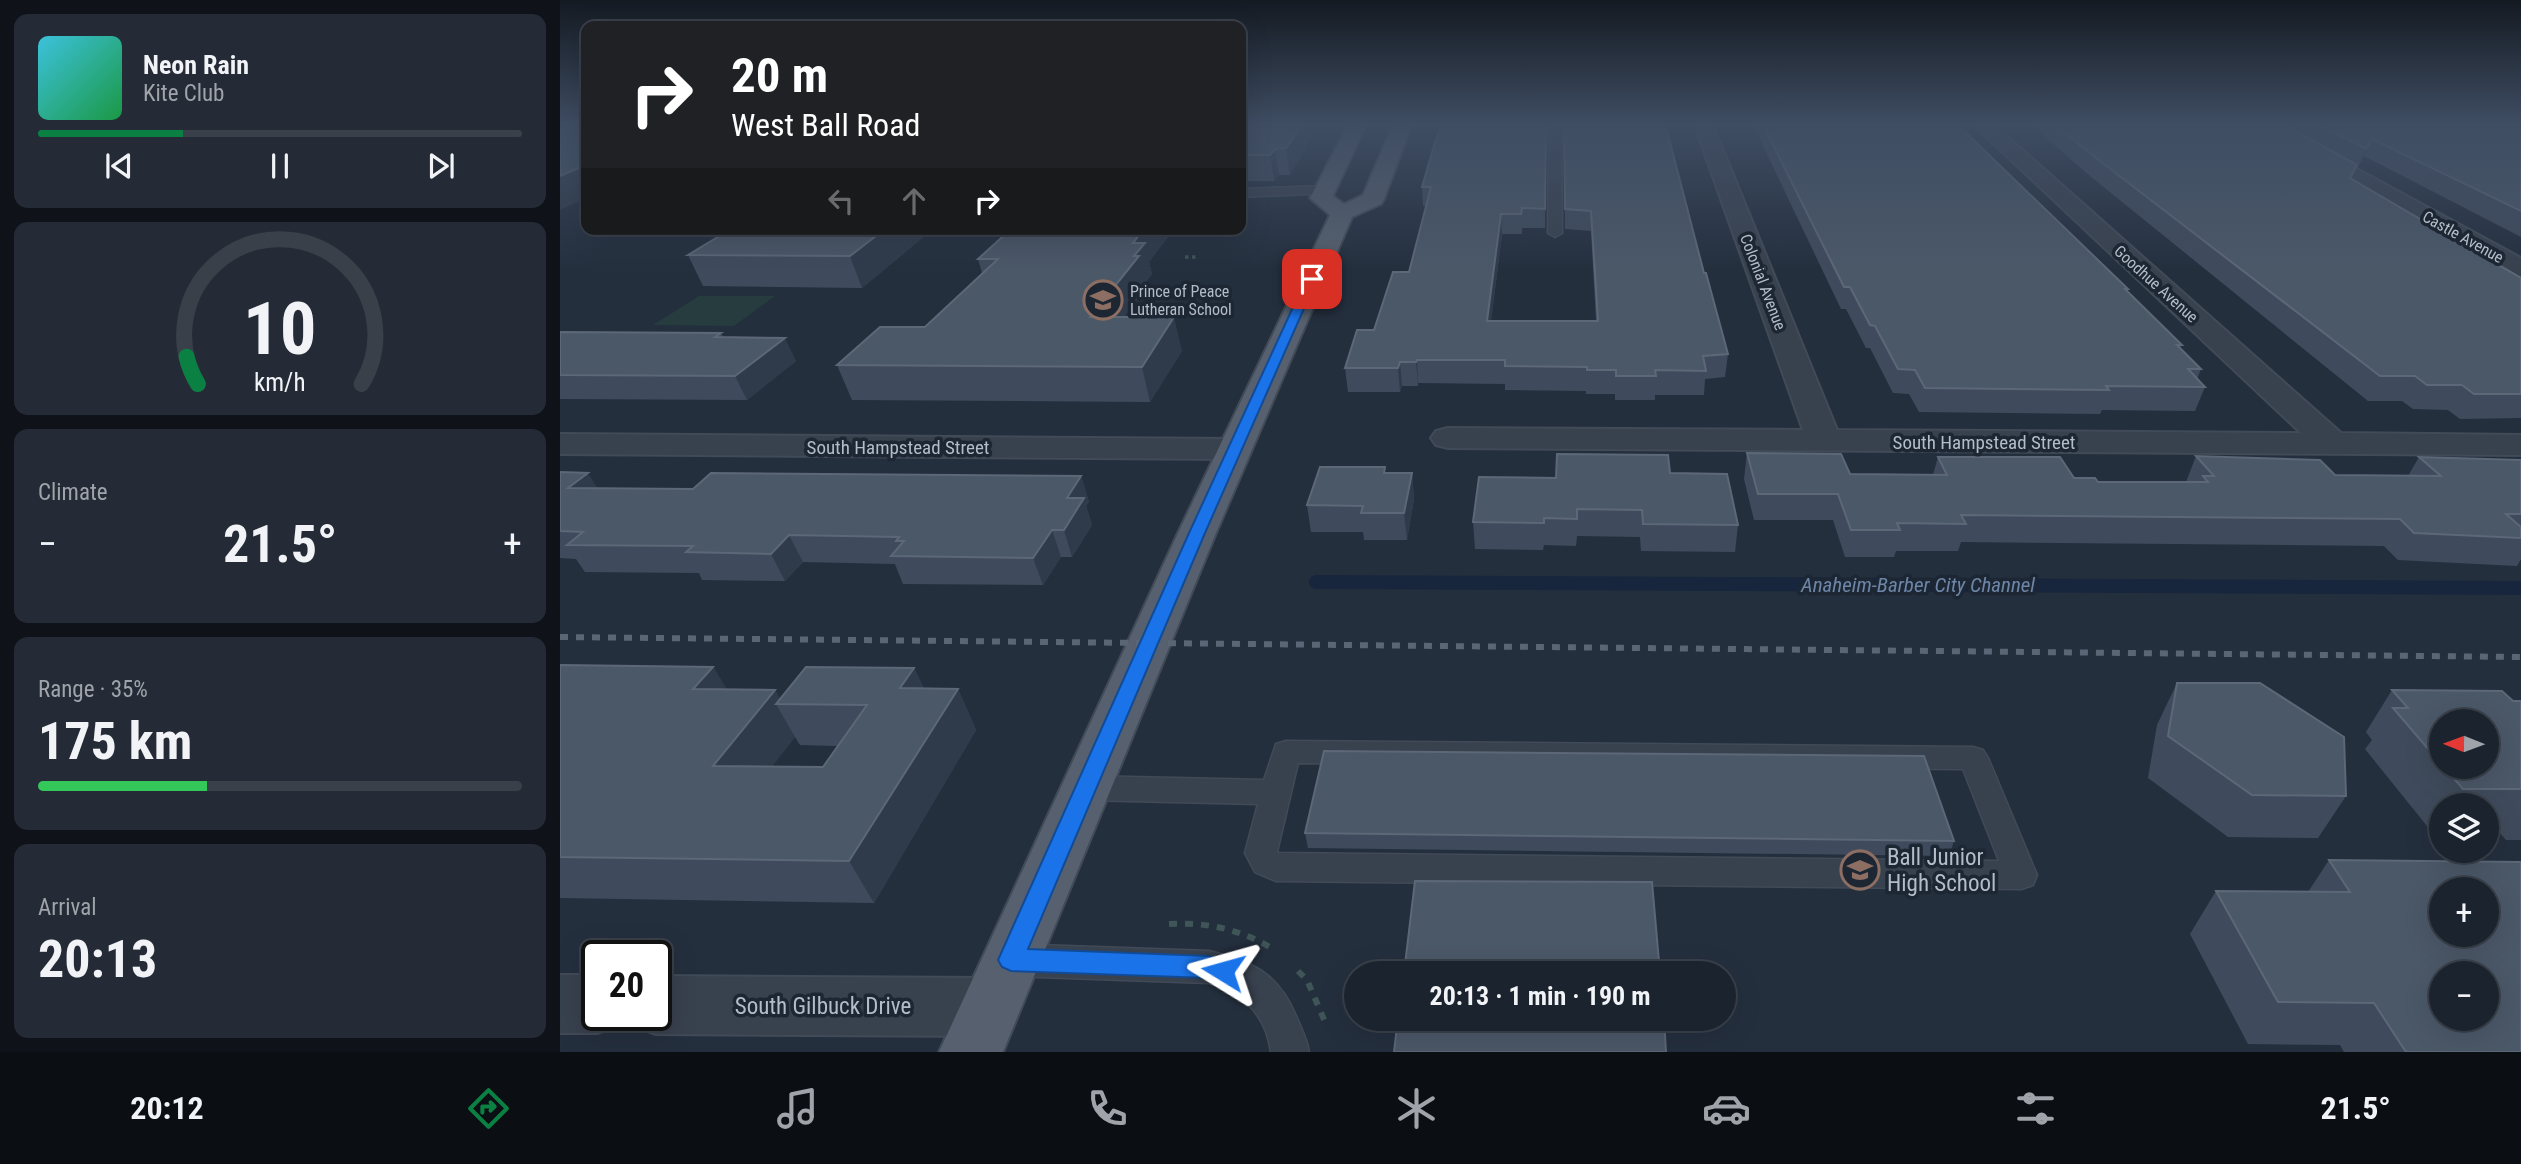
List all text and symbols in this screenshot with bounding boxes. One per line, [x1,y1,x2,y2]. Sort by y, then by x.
text: 20 m [731,47,828,104]
icon: right [616,49,707,140]
text: Neon Rain [143,50,249,80]
text: Kite Club [143,80,224,107]
text: West Ball Road [731,106,920,144]
icon: previous [100,147,138,185]
icon: pause [261,147,299,185]
icon: next [422,147,460,185]
icon: left [822,182,860,220]
icon: ahead [895,182,933,220]
icon: right [968,182,1006,220]
street label: Castle Avenue [2419,207,2507,267]
street label: Colonial Avenue [1736,231,1790,333]
street label: Goodhue Avenue [2110,241,2202,327]
pin [1282,249,1342,309]
icon: arrive [1293,260,1331,298]
school or university icon: Prince of Peace Lutheran School [1082,279,1124,321]
place label: Prince of Peace Lutheran School [1130,282,1232,319]
text: 10 [243,287,317,373]
text: km/h [254,368,306,397]
street label: South Hampstead Street [1893,431,2075,454]
street label: South Hampstead Street [807,436,989,459]
text: Climate [38,479,108,506]
text: 21.5° [223,514,337,575]
text: − [38,522,57,566]
text: + [503,522,522,566]
water label: Anaheim-Barber City Channel [1800,573,2035,597]
text: Range · 35% [38,676,148,703]
north arrow [2429,709,2499,779]
map controls [2429,709,2499,1031]
text: 175 km [38,711,192,772]
button: layers [2429,793,2499,863]
place label: Ball Junior High School [1887,844,1996,897]
school or university icon: Ball Junior High School [1839,849,1881,891]
button: + [2429,877,2499,947]
text: Arrival [38,894,97,921]
text: 20:13 [38,929,157,990]
position arrow [1186,934,1260,1008]
speed limit sign: 20 [581,940,672,1031]
button: − [2429,961,2499,1031]
text: 20:13 · 1 min · 190 m [1430,981,1650,1011]
street label: South Gilbuck Drive [735,993,911,1020]
icon: directions [464,1084,513,1133]
icon: music [773,1084,822,1133]
icon: phone [1083,1084,1132,1133]
icon: climate [1392,1084,1441,1133]
icon: car [1702,1084,1751,1133]
icon: filters [2011,1084,2060,1133]
text: 20:12 [130,1089,204,1127]
text: 21.5° [2320,1089,2391,1127]

